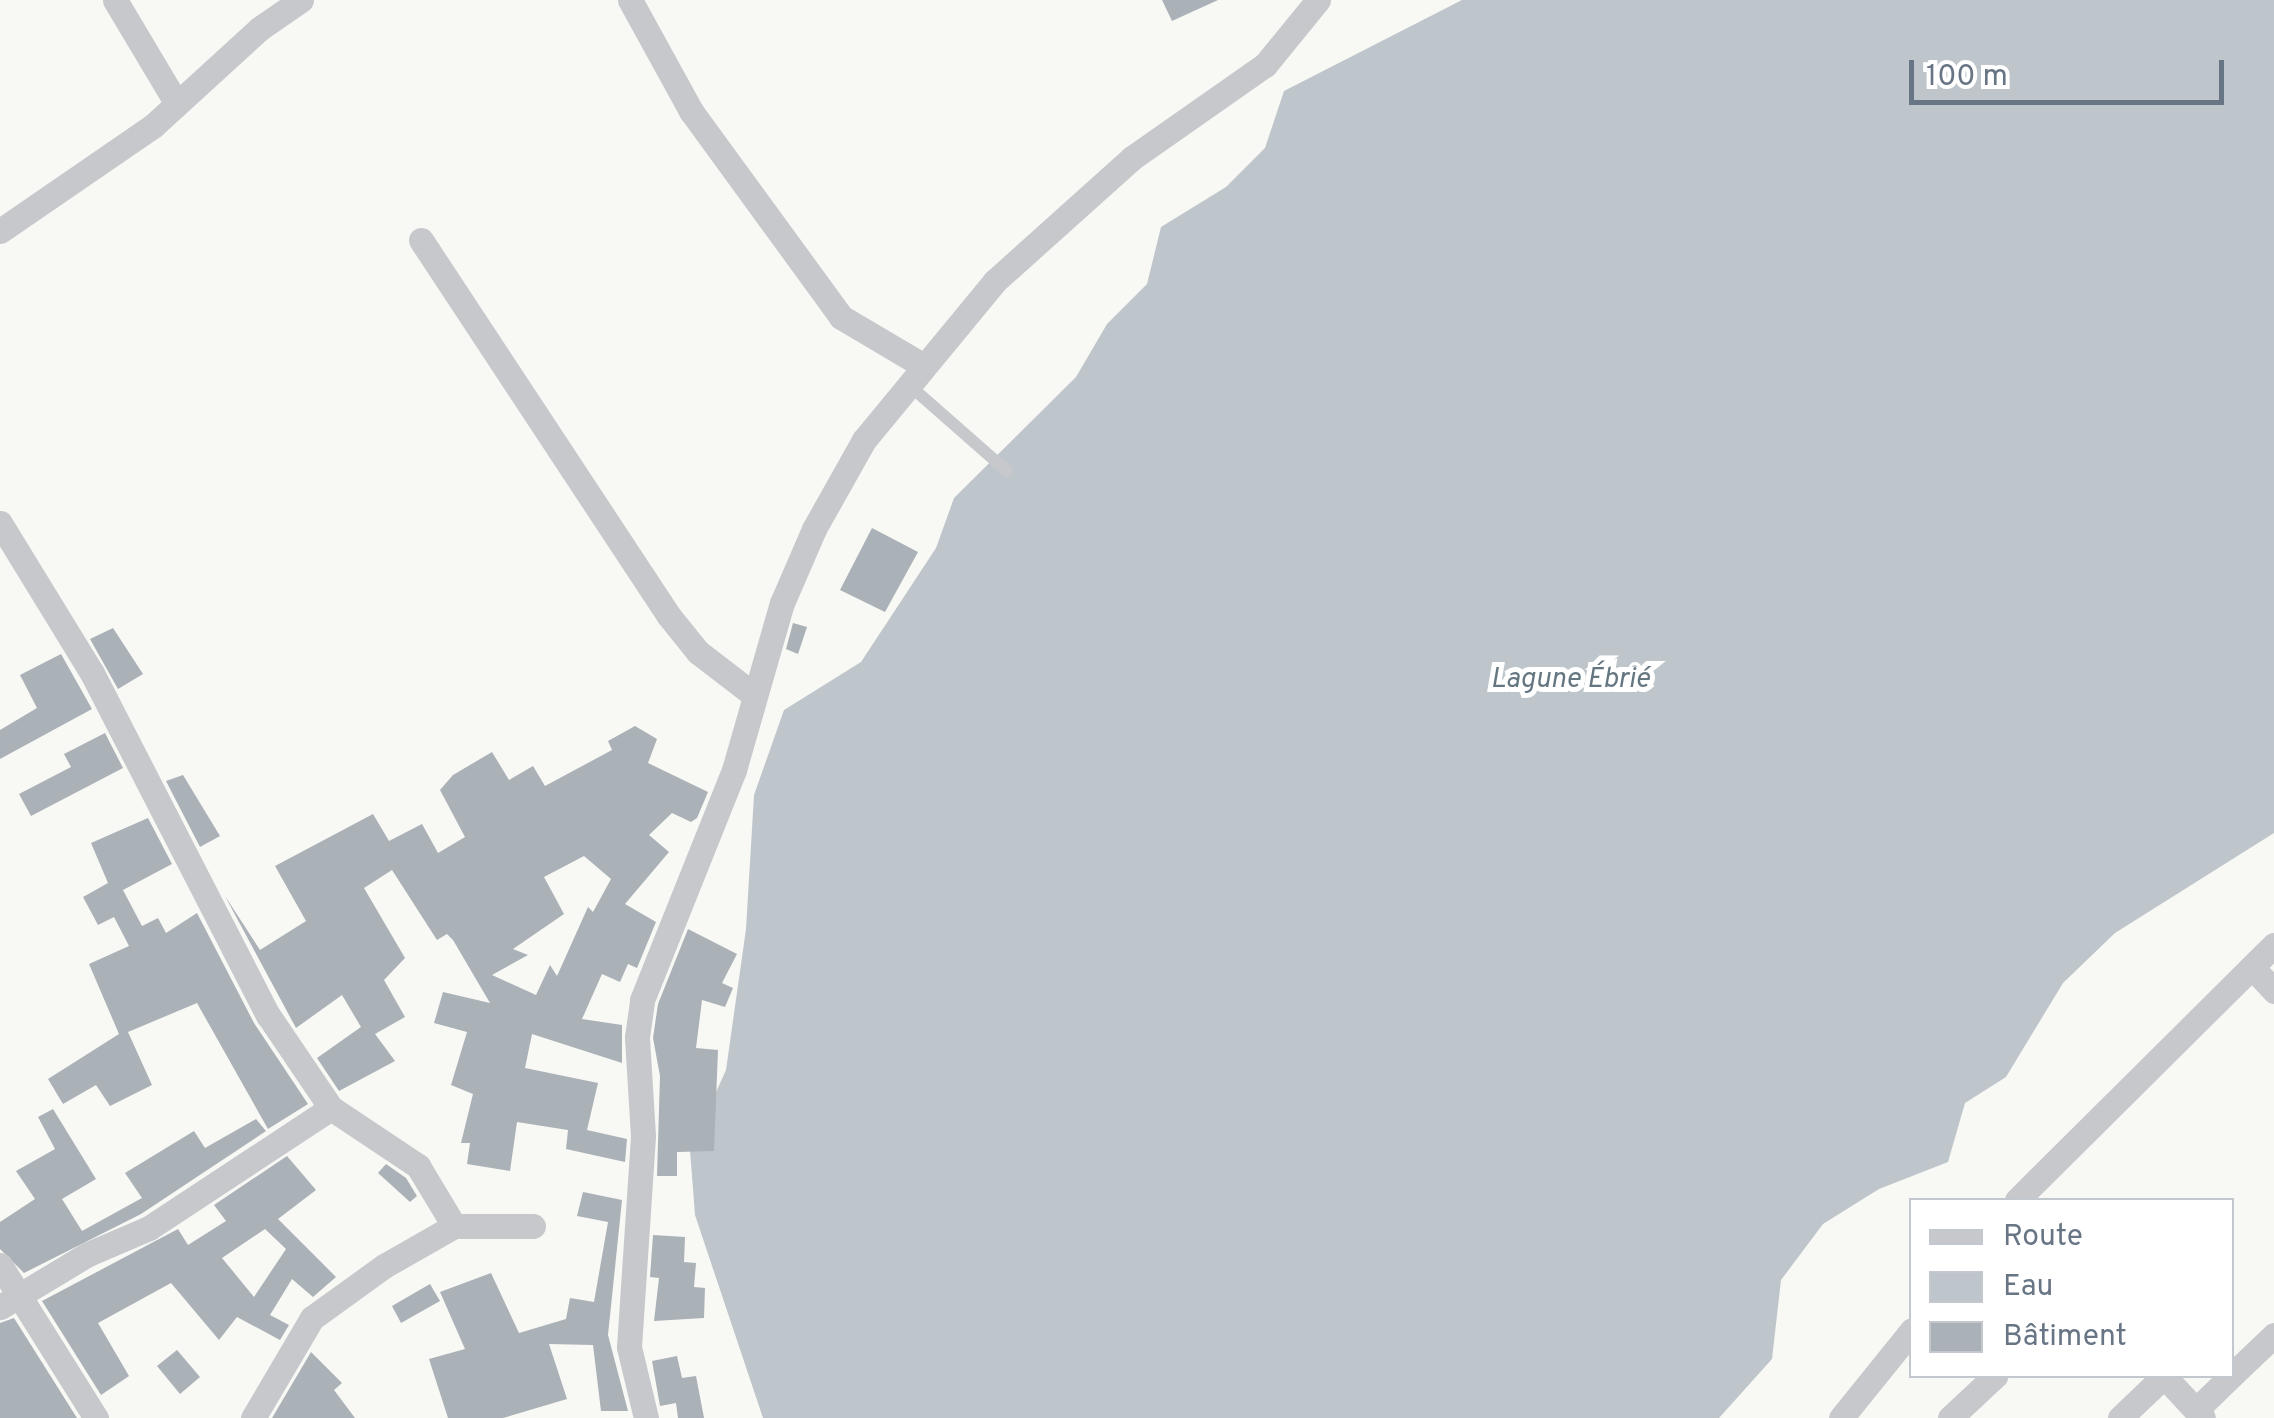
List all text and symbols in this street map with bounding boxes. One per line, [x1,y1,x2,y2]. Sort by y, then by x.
scale bar [1914,40,2229,102]
text: 100 m [1926,59,2008,96]
water label: Lagune Ébrié [1490,663,1650,697]
legend [1909,1198,2234,1378]
text: Route [2003,1219,2083,1256]
text: Eau [2003,1269,2054,1306]
text: Bâtiment [2003,1319,2127,1356]

